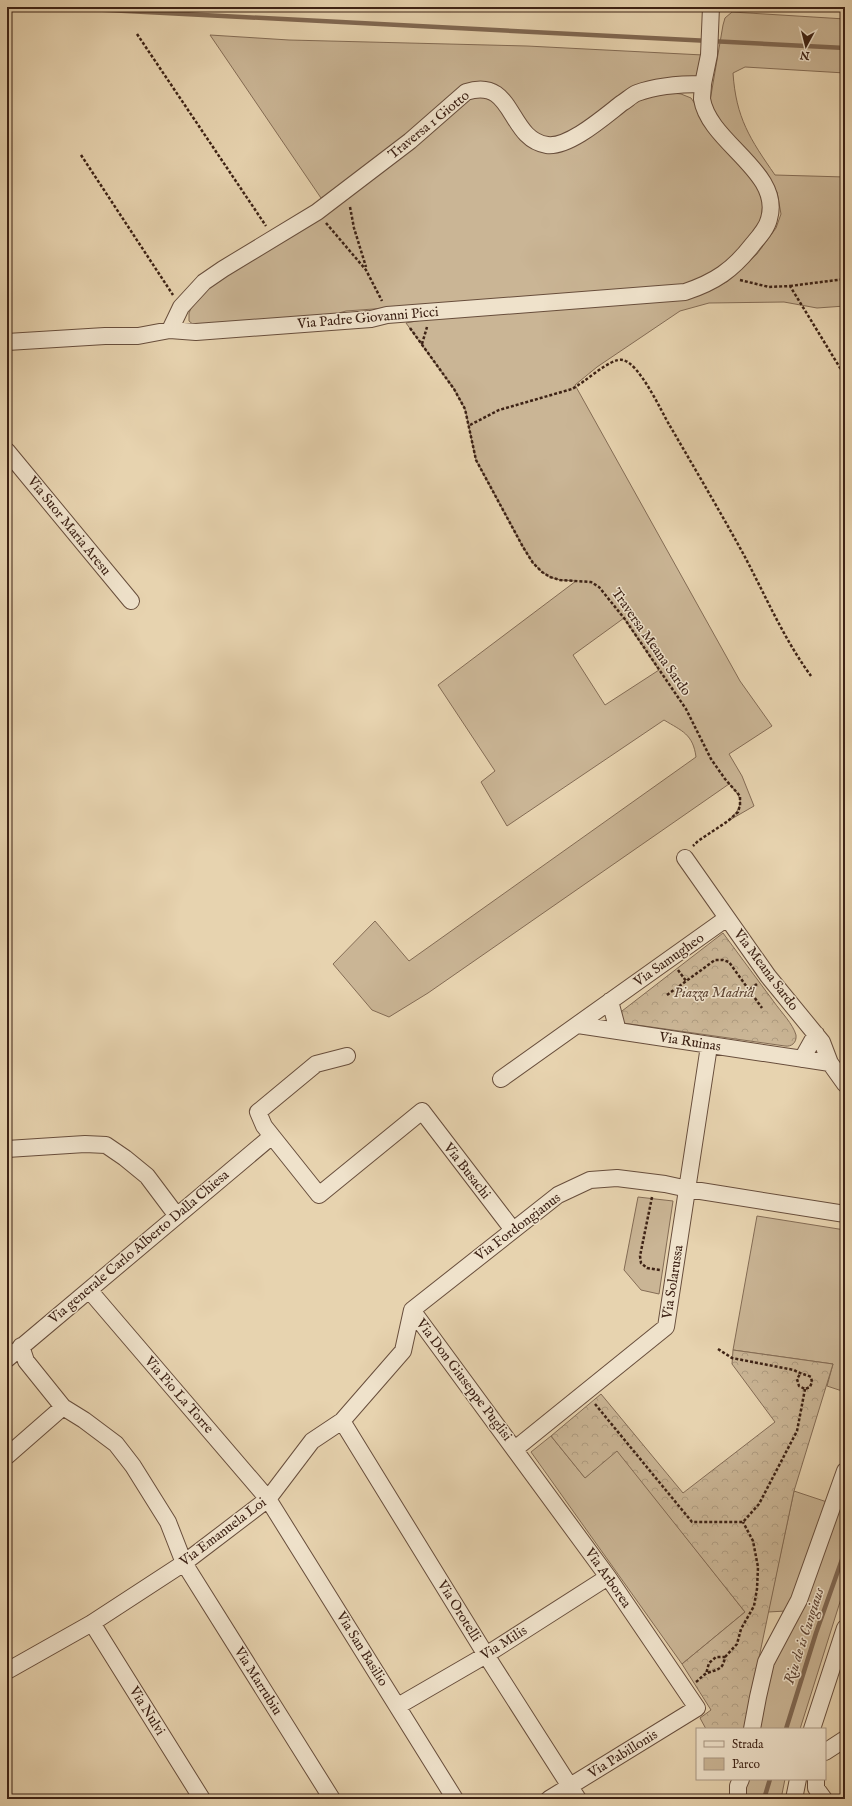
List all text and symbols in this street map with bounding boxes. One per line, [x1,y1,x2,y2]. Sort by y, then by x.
north arrow [786,26,826,66]
text: N [799,47,811,63]
street label: Traversa 1 Giotto [385,86,474,163]
street label: Via Padre Giovanni Picci [296,303,440,333]
street label: Via Suor Maria Aresu [23,472,115,579]
street label: Traversa Meana Sardo [607,585,695,700]
street label: Via Meana Sardo [729,925,803,1015]
street label: Via Samugheo [629,929,708,992]
park label: Piazza Madrid [674,984,756,1002]
street label: Via Ruinas [657,1028,722,1056]
street label: Via Busachi [439,1138,495,1203]
street label: Via generale Carlo Alberto Dalla Chiesa [44,1166,234,1329]
street label: Via Fordongianus [471,1189,565,1266]
street label: Via Solarussa [658,1243,688,1321]
street label: Via Don Giuseppe Puglisi [412,1314,516,1445]
street label: Via Pio La Torre [140,1352,218,1438]
street label: Via Emanuela Loi [175,1493,270,1571]
street label: Via Arborea [580,1544,636,1612]
street label: Via Orotelli [433,1576,485,1645]
water label: Riu de is Cungiaus [779,1585,830,1687]
street label: Via San Basilio [331,1607,392,1690]
street label: Via Milis [477,1622,531,1665]
street label: Via Marrubiu [229,1643,286,1718]
street label: Via Nulvi [124,1682,169,1739]
street label: Via Pabillonis [584,1726,661,1783]
legend [696,1728,826,1780]
text: Strada [732,1737,764,1752]
text: Parco [732,1757,761,1772]

